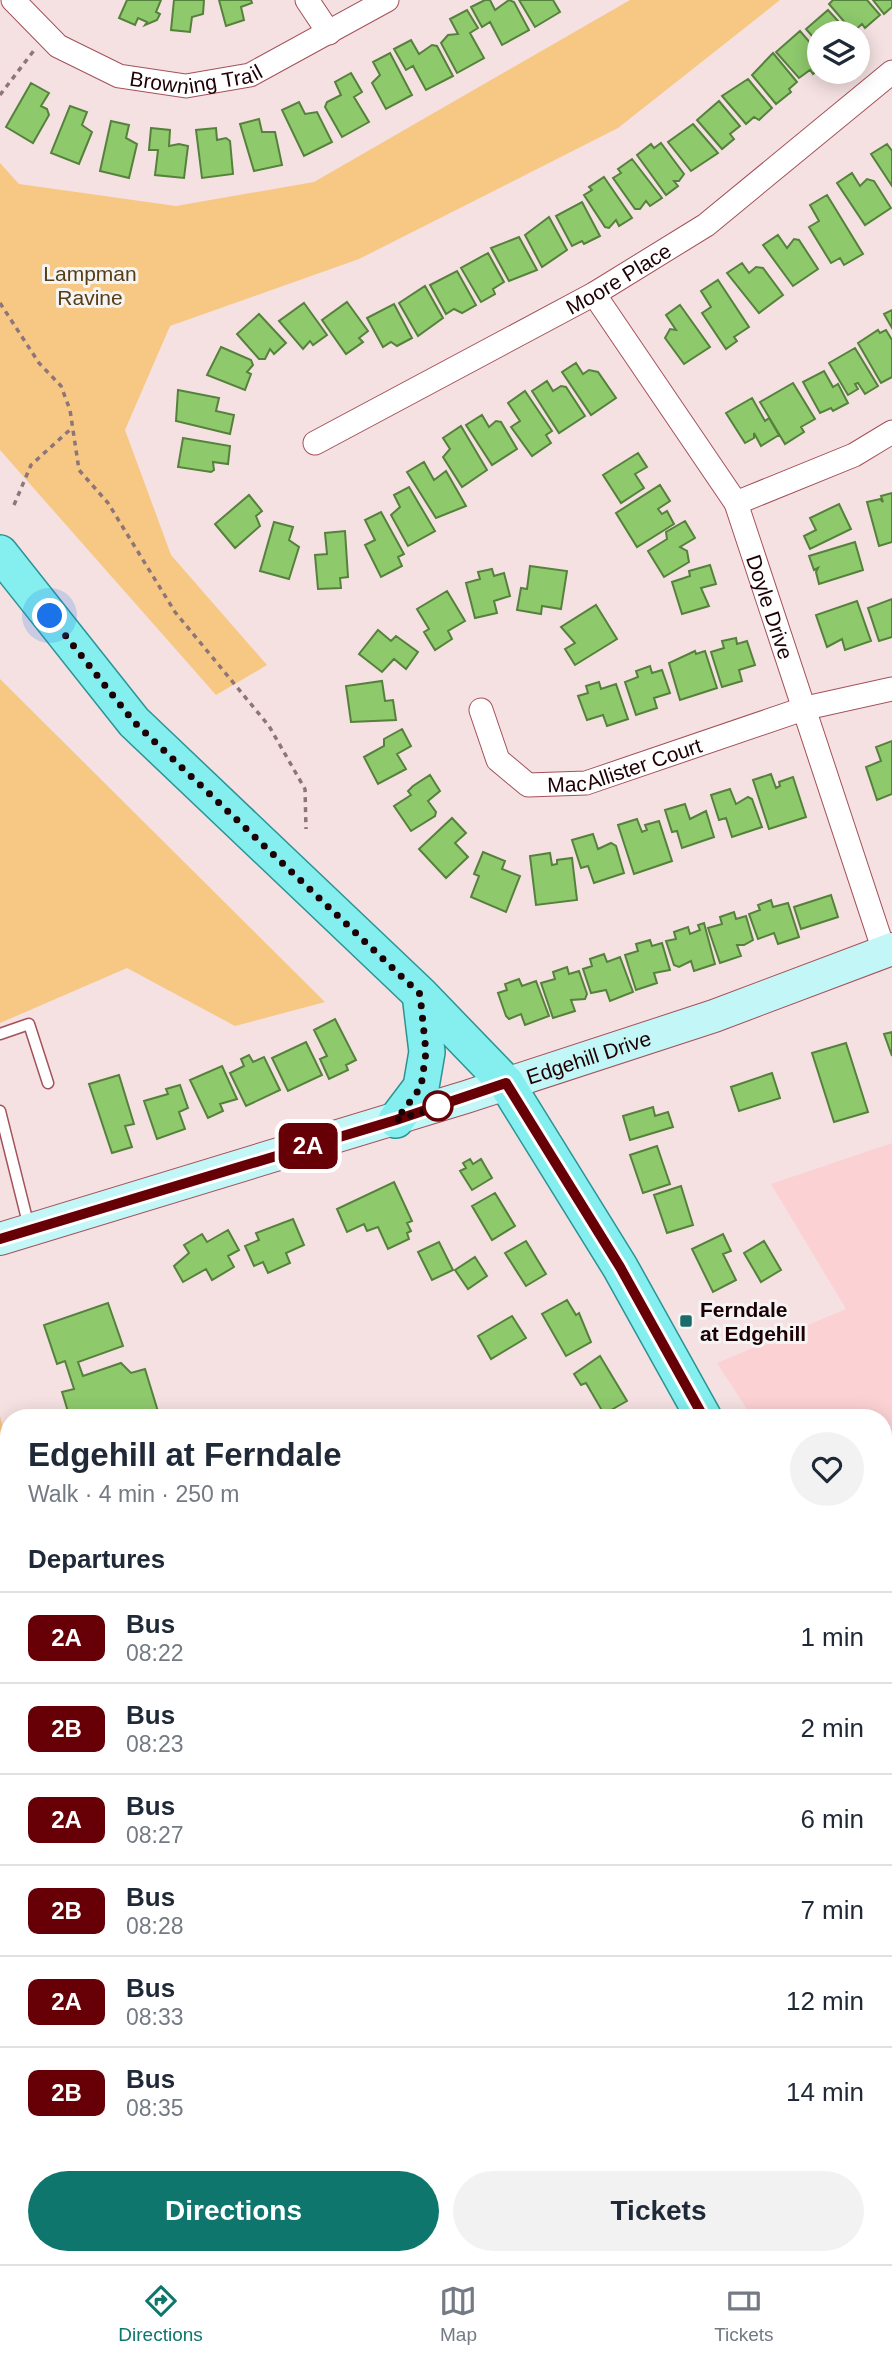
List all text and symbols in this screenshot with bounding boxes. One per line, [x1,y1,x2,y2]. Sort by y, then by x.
map controls [807,21,870,84]
button: layers [807,21,870,84]
street label: Browning Trail [128,59,266,98]
street label: Moore Place [562,238,675,318]
park label: Lampman Ravine [43,262,137,309]
street label: Doyle Drive [742,552,798,662]
your location [32,598,67,633]
street label: MacAllister Court [547,733,704,796]
street label: Edgehill Drive [523,1026,654,1088]
unlabelled marker [423,1091,453,1121]
line badge: 2A [276,1123,340,1169]
text: 2A [293,1132,323,1159]
place label: Ferndale at Edgehill [700,1298,806,1345]
marker: Ferndale at Edgehill [678,1313,694,1329]
button: heart [790,1432,864,1506]
text: Edgehill at Ferndale [28,1436,342,1473]
text: Walk · 4 min · 250 m [28,1481,239,1507]
text: Departures [28,1544,165,1574]
text: Bus [126,1609,175,1639]
text: 1 min [800,1622,864,1652]
text: 2A [51,1624,82,1651]
text: 08:22 [126,1640,184,1666]
text: Bus [126,1700,175,1730]
text: 2 min [800,1713,864,1743]
text: 2B [51,1715,82,1742]
text: 08:23 [126,1731,184,1757]
text: Bus [126,1791,175,1821]
text: 6 min [800,1804,864,1834]
text: 2A [51,1806,82,1833]
text: 08:27 [126,1822,184,1848]
text: Bus [126,1882,175,1912]
text: 7 min [800,1895,864,1925]
text: 2B [51,1897,82,1924]
text: 08:28 [126,1913,184,1939]
text: Bus [126,1973,175,2003]
text: 12 min [786,1986,864,2016]
text: 2A [51,1988,82,2015]
text: 08:33 [126,2004,184,2030]
text: Bus [126,2064,175,2094]
text: 14 min [786,2077,864,2107]
text: 2B [51,2079,82,2106]
text: 08:35 [126,2095,184,2121]
button: Directions [28,2171,439,2251]
button: Tickets [453,2171,864,2251]
tab: Directions [118,2282,203,2346]
tab: Map [439,2282,477,2346]
tab: Tickets [714,2282,774,2346]

